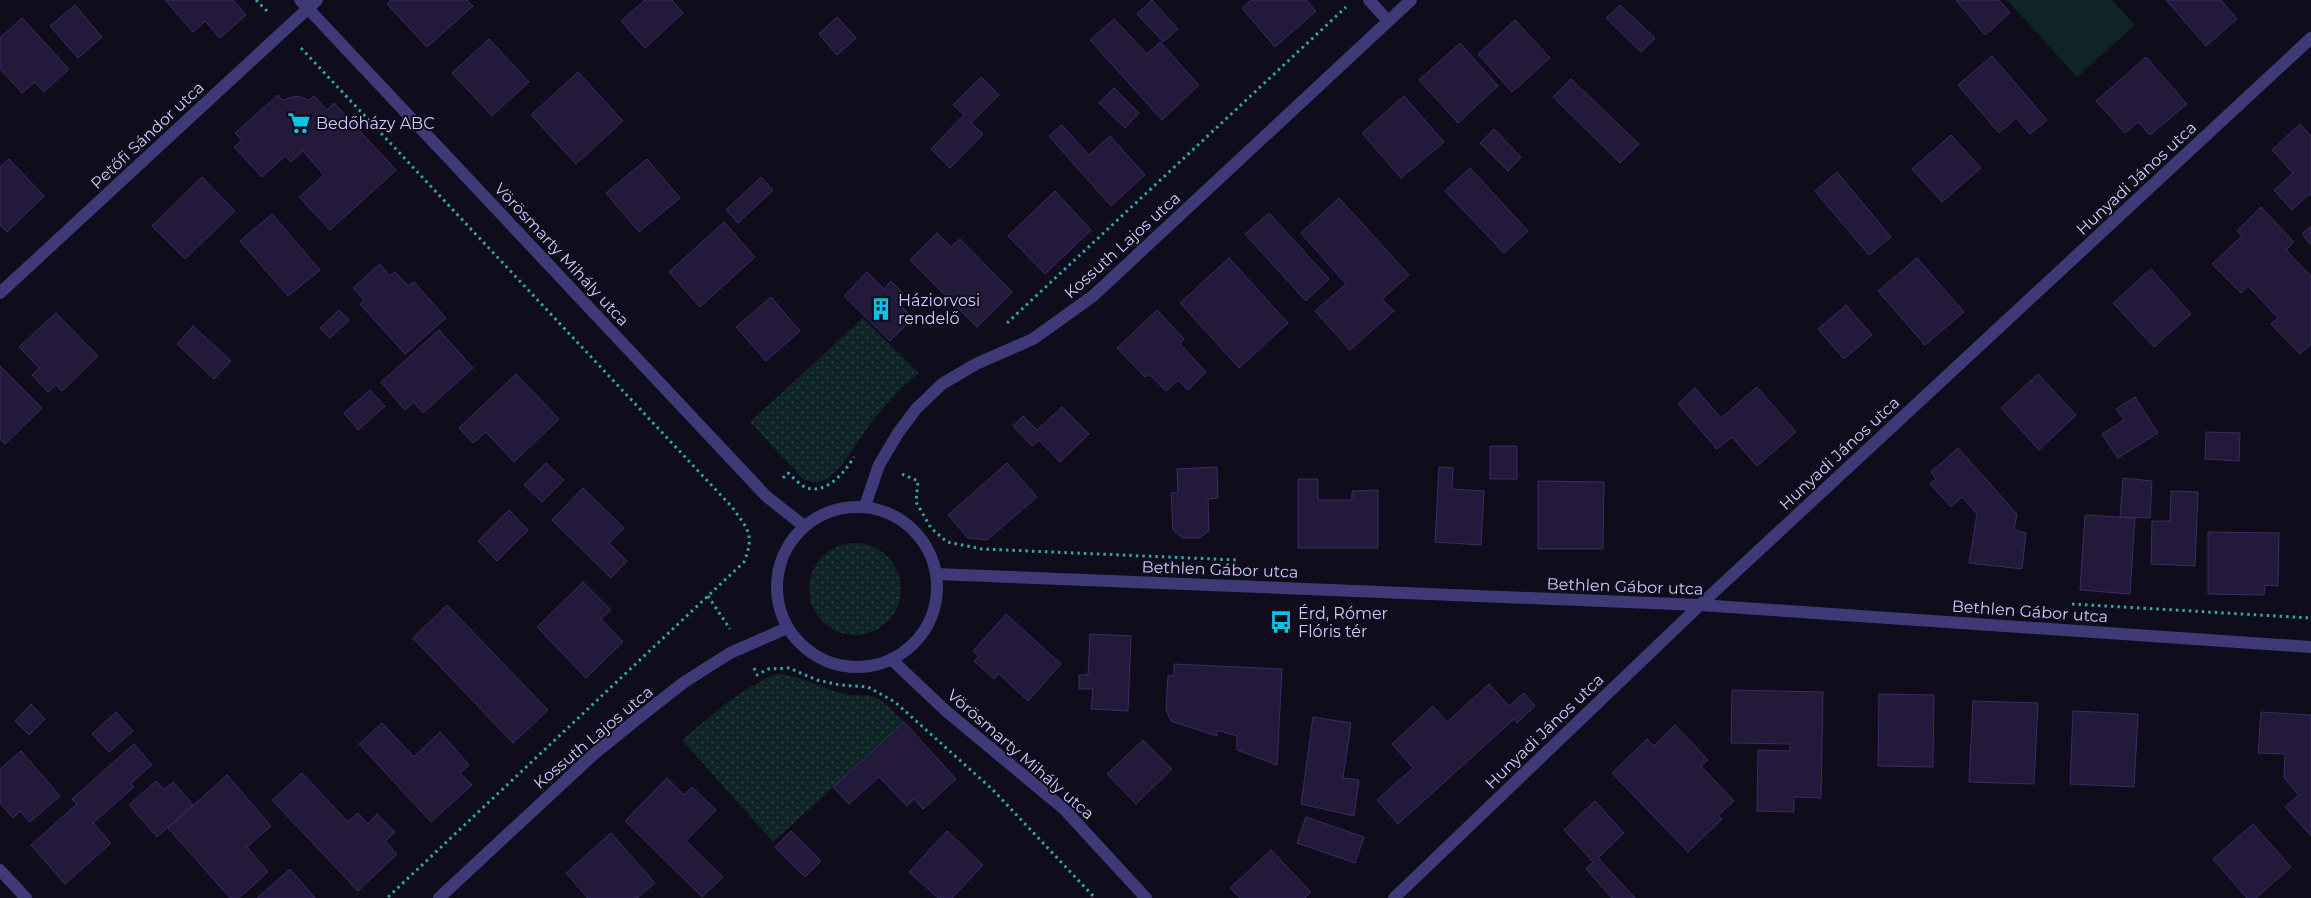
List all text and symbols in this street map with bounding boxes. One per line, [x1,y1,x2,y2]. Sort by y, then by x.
street label: Petőfi Sándor utca [87,78,208,193]
supermarket icon: Bedőházy ABC [286,110,312,136]
place label: Bedőházy ABC [316,114,435,133]
street label: Hunyadi János utca [2072,118,2200,239]
street label: Vörösmarty Mihály utca [490,179,633,330]
street label: Kossuth Lajos utca [1060,188,1184,302]
place label: Háziorvosi rendelő [898,291,980,328]
building icon: Háziorvosi rendelő [868,296,894,322]
street label: Hunyadi János utca [1775,393,1903,514]
street label: Bethlen Gábor utca [1141,557,1299,582]
street label: Bethlen Gábor utca [1546,574,1704,599]
street label: Bethlen Gábor utca [1951,597,2109,626]
place label: Érd, Rómer Flóris tér [1298,604,1388,641]
bus stop icon: Érd, Rómer Flóris tér [1268,609,1294,635]
street label: Hunyadi János utca [1481,670,1607,793]
street label: Kossuth Lajos utca [530,682,657,793]
street label: Vörösmarty Mihály utca [943,685,1098,823]

